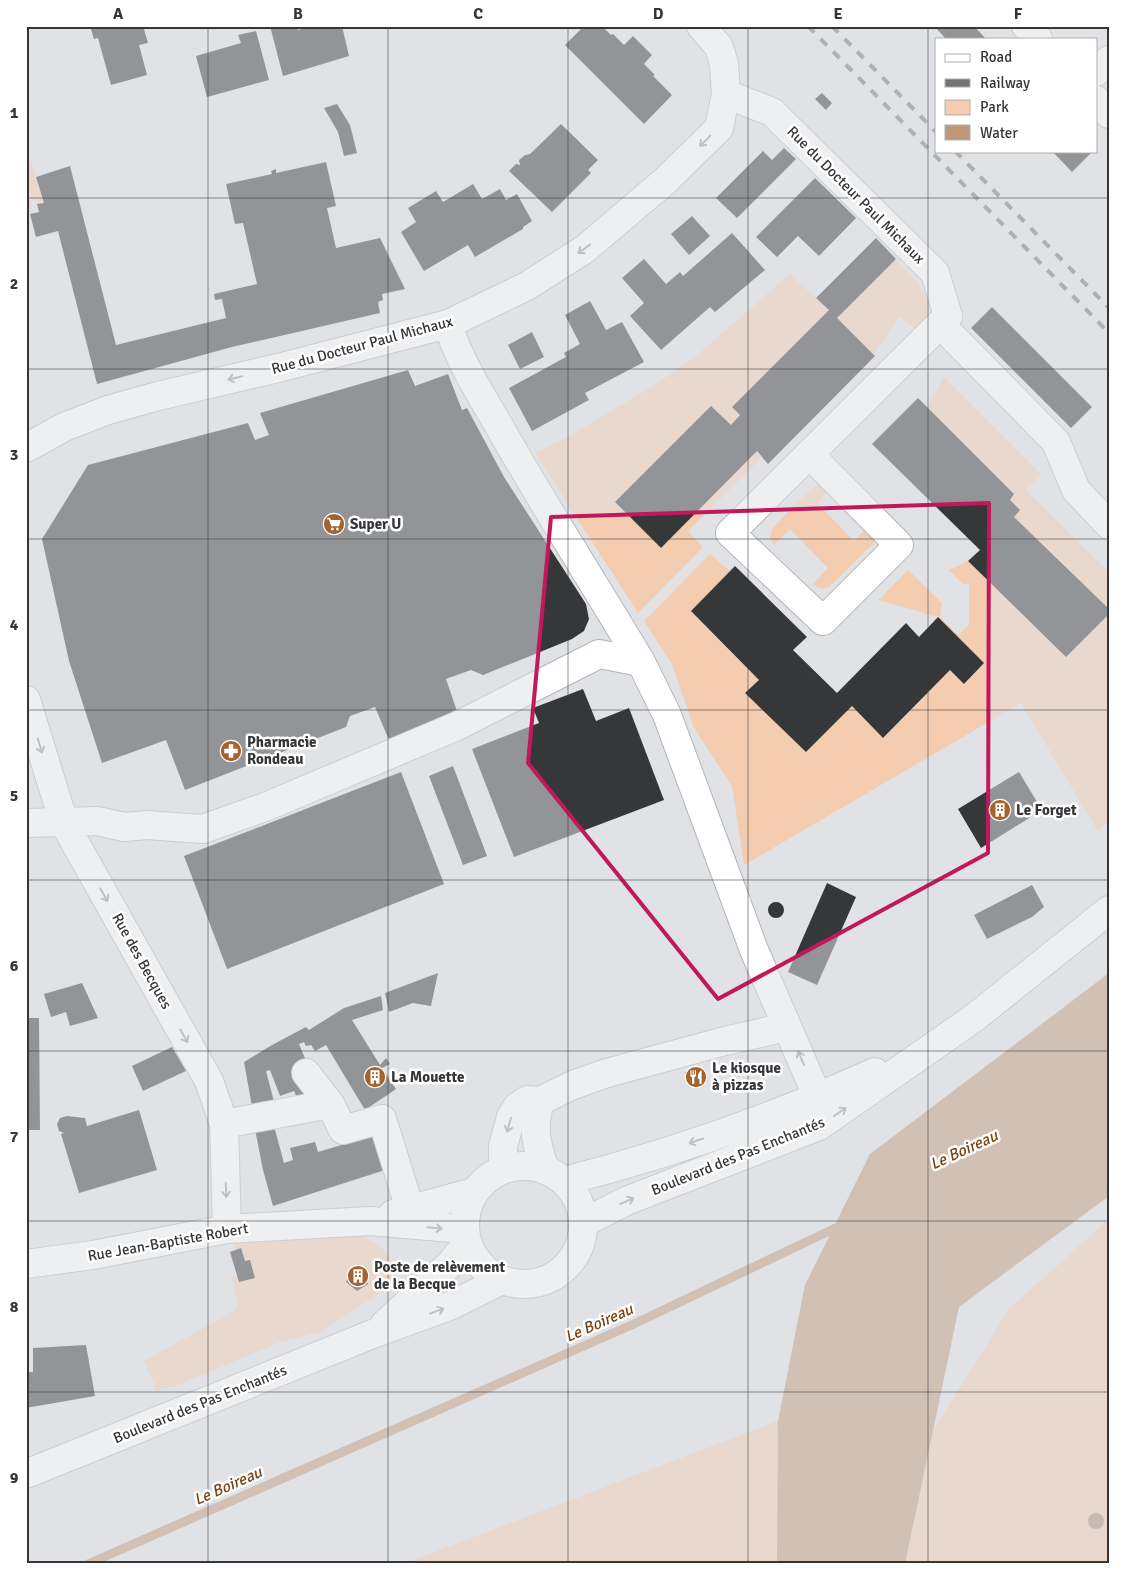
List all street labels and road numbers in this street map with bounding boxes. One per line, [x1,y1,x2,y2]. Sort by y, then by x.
street label: Rue du Docteur Paul Michaux [783,122,929,268]
street label: Rue du Docteur Paul Michaux [269,312,455,378]
street label: Rue des Becques [108,910,176,1012]
street label: Boulevard des Pas Enchantés [649,1113,828,1199]
street label: Rue Jean-Baptiste Robert [86,1219,250,1265]
street label: Boulevard des Pas Enchantés [111,1361,290,1447]

